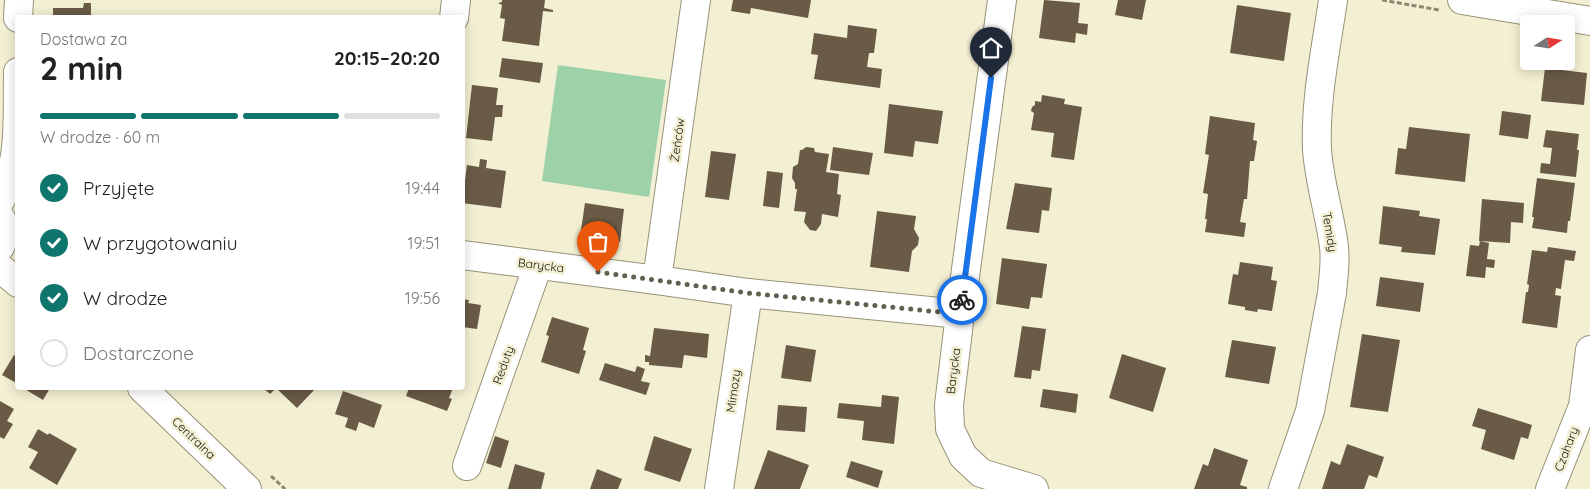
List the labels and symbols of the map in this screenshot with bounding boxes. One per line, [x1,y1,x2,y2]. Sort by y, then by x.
north arrow [1520,15,1575,70]
pin [970,27,1012,78]
street label: Żeńców [667,117,687,163]
street label: Temidy [1319,211,1341,253]
pin [577,221,619,272]
street label: Barycka [517,255,565,275]
courier [937,275,987,325]
street label: Reduty [489,344,517,386]
street label: Barycka [943,347,963,395]
street label: Mimozy [723,369,743,413]
street label: Centralna [169,414,219,462]
street label: Czahary [1551,425,1581,473]

